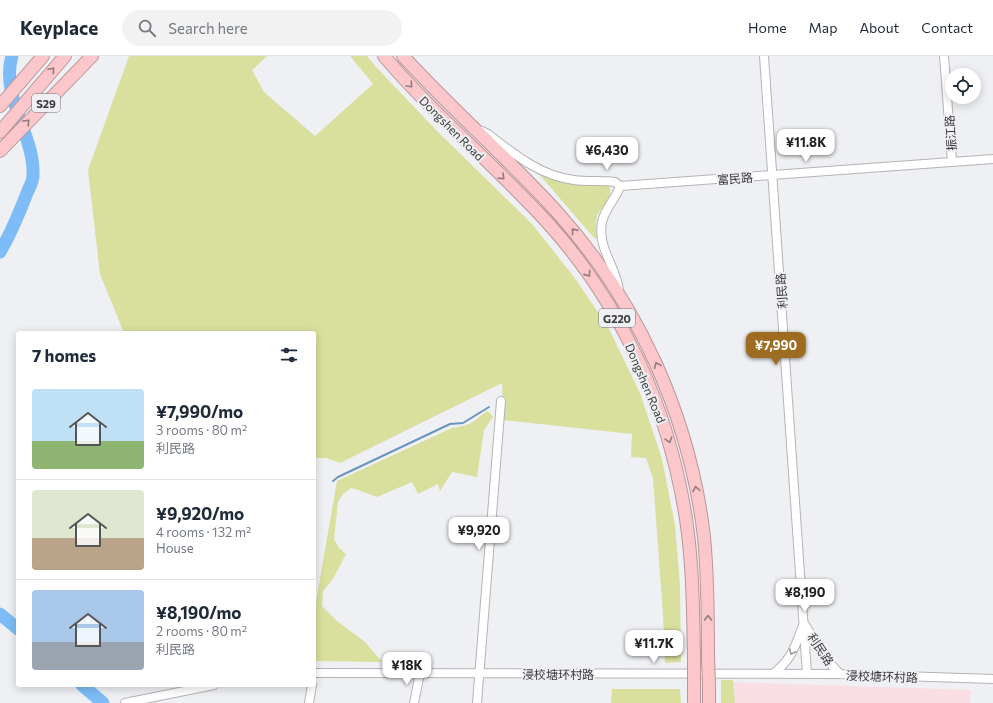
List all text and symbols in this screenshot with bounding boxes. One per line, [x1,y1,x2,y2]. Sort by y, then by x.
search box [122,10,402,46]
text: Keyplace [20,16,98,39]
icon: search [136,17,158,39]
text: Search here [168,19,248,37]
text: Home [748,19,787,36]
text: Map [809,19,837,36]
text: About [859,19,899,36]
text: Contact [921,19,973,36]
one-way arrow [48,68,55,75]
map controls [945,68,981,104]
button: locate [945,68,981,104]
one-way arrow [405,80,413,88]
street label: Dongshen Road [417,93,487,163]
road number: S29 [32,94,60,112]
street label: 振江路 [942,115,958,151]
one-way arrow [22,120,29,127]
pin: ¥11.8K [773,129,839,163]
text: ¥11.8K [786,134,826,150]
pin: ¥6,430 [574,137,640,171]
text: ¥6,430 [585,142,629,158]
street label: 富民路 [717,170,753,186]
one-way arrow [497,172,505,180]
one-way arrow [571,229,578,236]
one-way arrow [583,269,590,276]
street label: 利民路 [773,273,789,309]
road number: G220 [599,309,635,327]
pin: ¥7,990 [743,332,809,366]
text: ¥7,990 [755,337,797,353]
street label: Dongshen Road [623,341,669,425]
icon: filters [278,344,300,366]
text: 7 homes [32,345,96,366]
one-way arrow [653,362,661,369]
text: ¥7,990/mo [156,401,243,422]
icon: home [64,405,112,453]
text: 3 rooms · 80 m² [156,422,247,438]
one-way arrow [664,436,673,443]
text: 利民路 [156,440,195,456]
one-way arrow [693,485,701,492]
text: ¥9,920/mo [156,503,244,524]
icon: home [64,506,112,554]
pin: ¥9,920 [446,517,512,551]
text: ¥9,920 [457,522,501,538]
text: 4 rooms · 132 m² [156,524,251,540]
text: House [156,540,194,556]
pin: ¥8,190 [772,579,838,613]
text: ¥8,190 [784,584,826,600]
text: ¥8,190/mo [156,602,241,623]
icon: home [64,606,112,654]
one-way arrow [704,615,712,621]
text: 2 rooms · 80 m² [156,623,247,639]
pin: ¥11.7K [621,630,687,664]
street label: 利民路 [805,630,837,668]
text: ¥11.7K [634,635,674,651]
text: 利民路 [156,641,195,657]
one-way arrow [789,648,797,656]
pin: ¥18K [383,652,431,686]
text: ¥18K [391,657,423,673]
street label: 浸校塘环村路 [522,667,594,681]
street label: 浸校塘环村路 [846,668,918,684]

